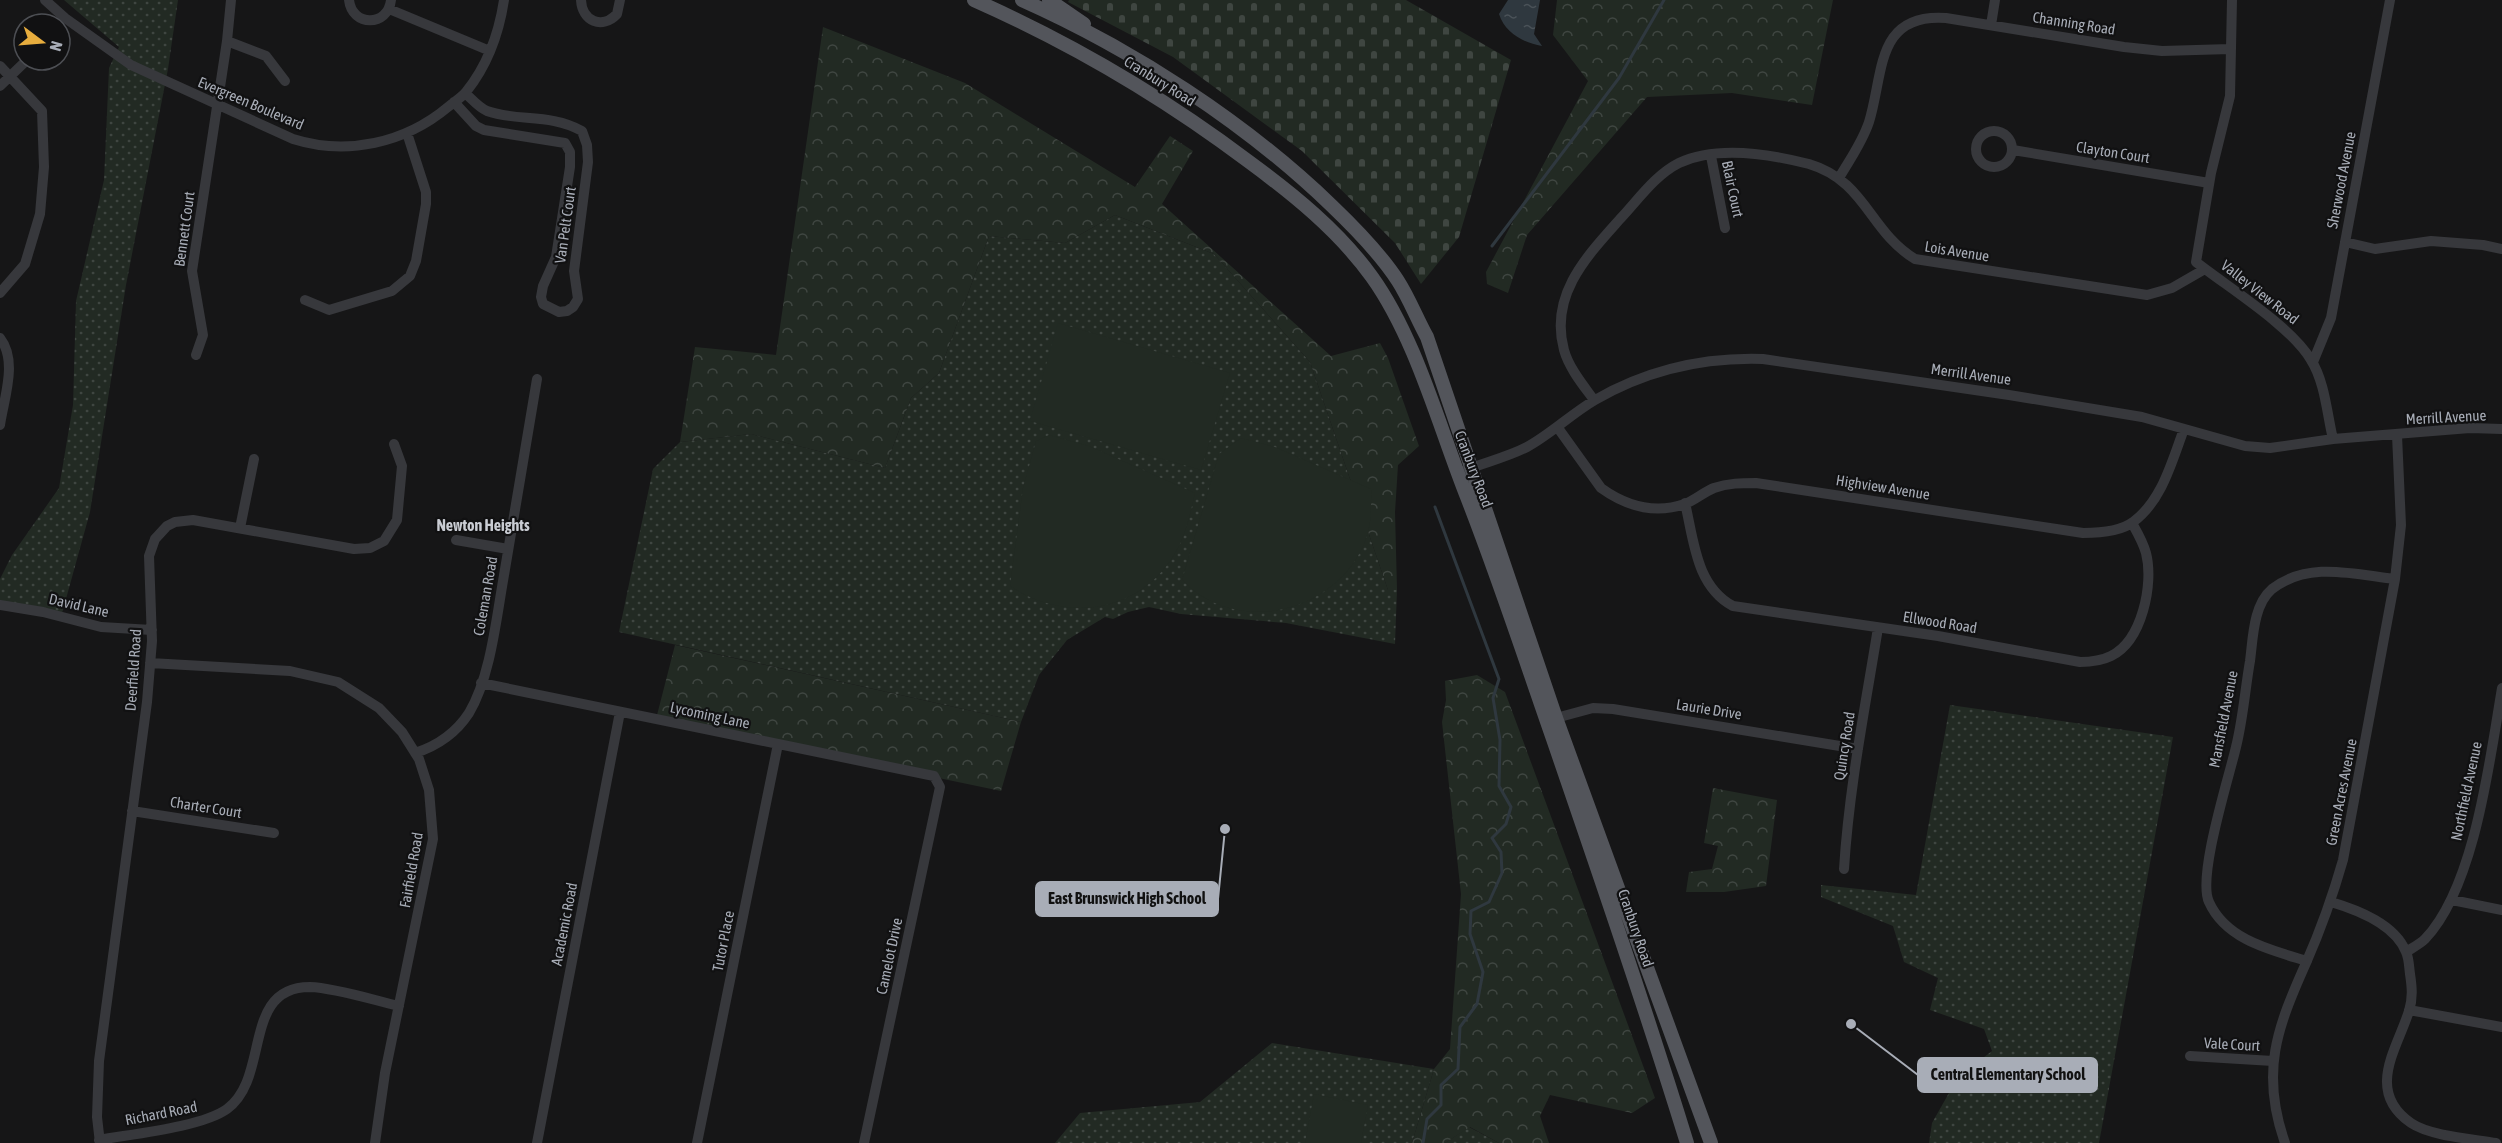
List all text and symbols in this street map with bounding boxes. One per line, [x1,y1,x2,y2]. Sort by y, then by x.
street label: Channing Road [2031,8,2117,38]
north arrow [12,12,72,72]
text: N [46,39,66,53]
street label: Cranbury Road [1121,52,1199,110]
street label: Evergreen Boulevard [195,73,307,133]
street label: Sherwood Avenue [2323,130,2359,230]
street label: Clayton Court [2075,138,2151,166]
street label: Blair Court [1719,159,1747,219]
street label: Van Pelt Court [551,186,579,264]
street label: Bennett Court [170,190,198,268]
street label: Lois Avenue [1923,238,1991,265]
street label: Valley View Road [2218,256,2302,328]
street label: Merrill Avenue [1930,360,2012,388]
street label: Merrill Avenue [2405,406,2487,428]
street label: Cranbury Road [1452,428,1496,510]
street label: Highview Avenue [1835,471,1931,503]
district label: Newton Heights [436,516,530,534]
street label: Coleman Road [470,555,500,637]
street label: David Lane [47,590,111,620]
street label: Ellwood Road [1902,608,1978,636]
street label: Deerfield Road [122,628,144,712]
street label: Mansfield Avenue [2205,669,2241,769]
street label: Laurie Drive [1675,695,1743,723]
street label: Lycoming Lane [669,698,752,732]
street label: Quincy Road [1830,711,1858,781]
street label: Green Acres Avenue [2322,737,2360,847]
street label: Northfield Avenue [2447,740,2485,842]
street label: Charter Court [169,793,243,821]
street label: Fairfield Road [396,831,426,909]
street label: Academic Road [548,881,580,967]
callout: East Brunswick High School [1036,882,1218,916]
street label: Cranbury Road [1615,887,1657,969]
text: East Brunswick High School [1048,889,1207,907]
street label: Tutor Place [709,909,737,973]
street label: Camelot Drive [873,916,905,996]
street label: Vale Court [2203,1034,2261,1054]
callout: Central Elementary School [1918,1058,2097,1092]
text: Central Elementary School [1930,1065,2086,1083]
street label: Richard Road [124,1098,198,1128]

